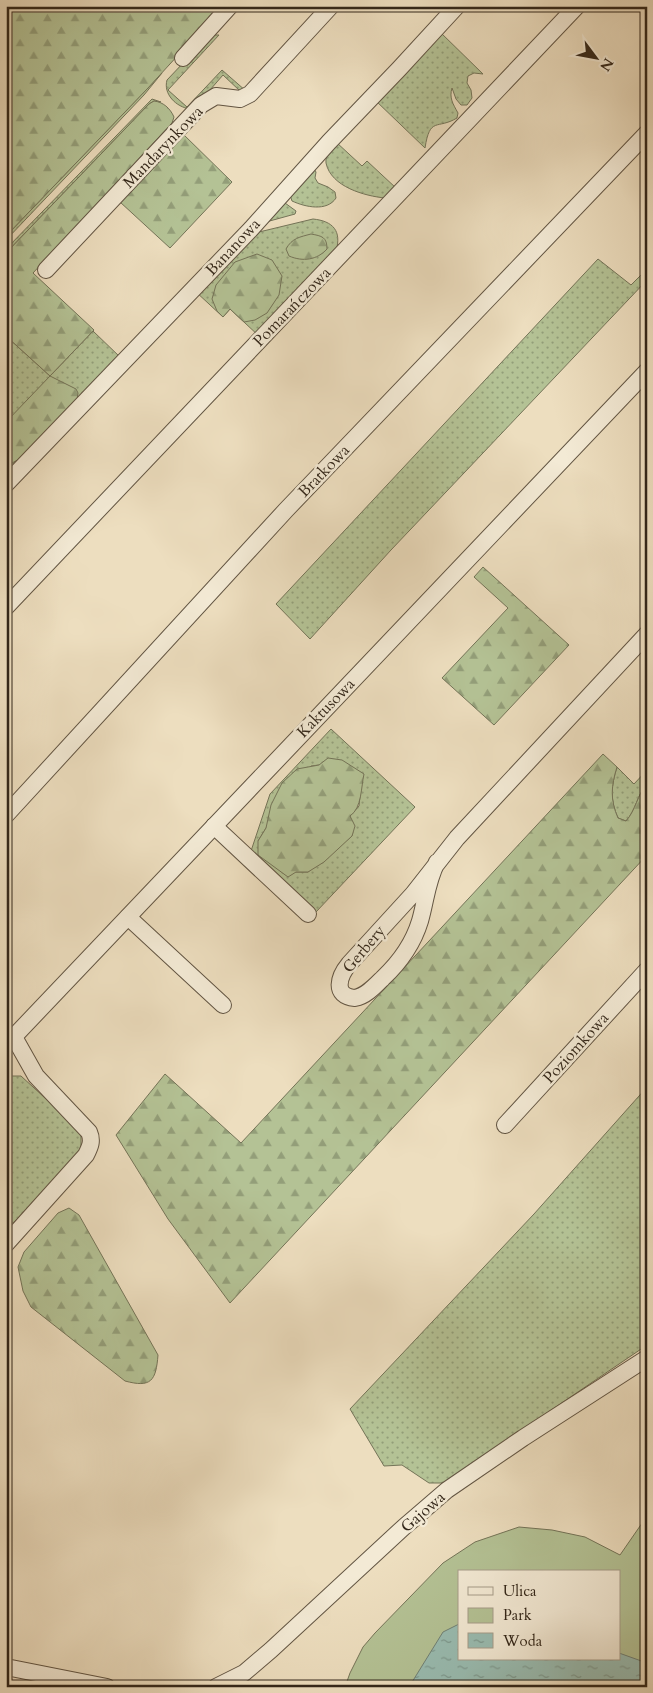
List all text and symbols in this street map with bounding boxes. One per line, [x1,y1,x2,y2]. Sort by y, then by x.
north arrow [570,32,620,82]
text: N [595,54,618,75]
street label: Mandarynkowa [118,101,208,193]
street label: Bananowa [201,213,265,281]
street label: Pomarańczowa [248,262,336,352]
street label: Bratkowa [293,440,355,502]
street label: Kaktusowa [292,673,360,743]
street label: Gerbery [338,920,391,977]
street label: Poziomkowa [538,1008,614,1088]
street label: Gajowa [396,1486,450,1538]
legend [458,1570,620,1660]
text: Ulica [503,1581,537,1601]
text: Park [503,1605,532,1625]
text: Woda [502,1631,543,1651]

